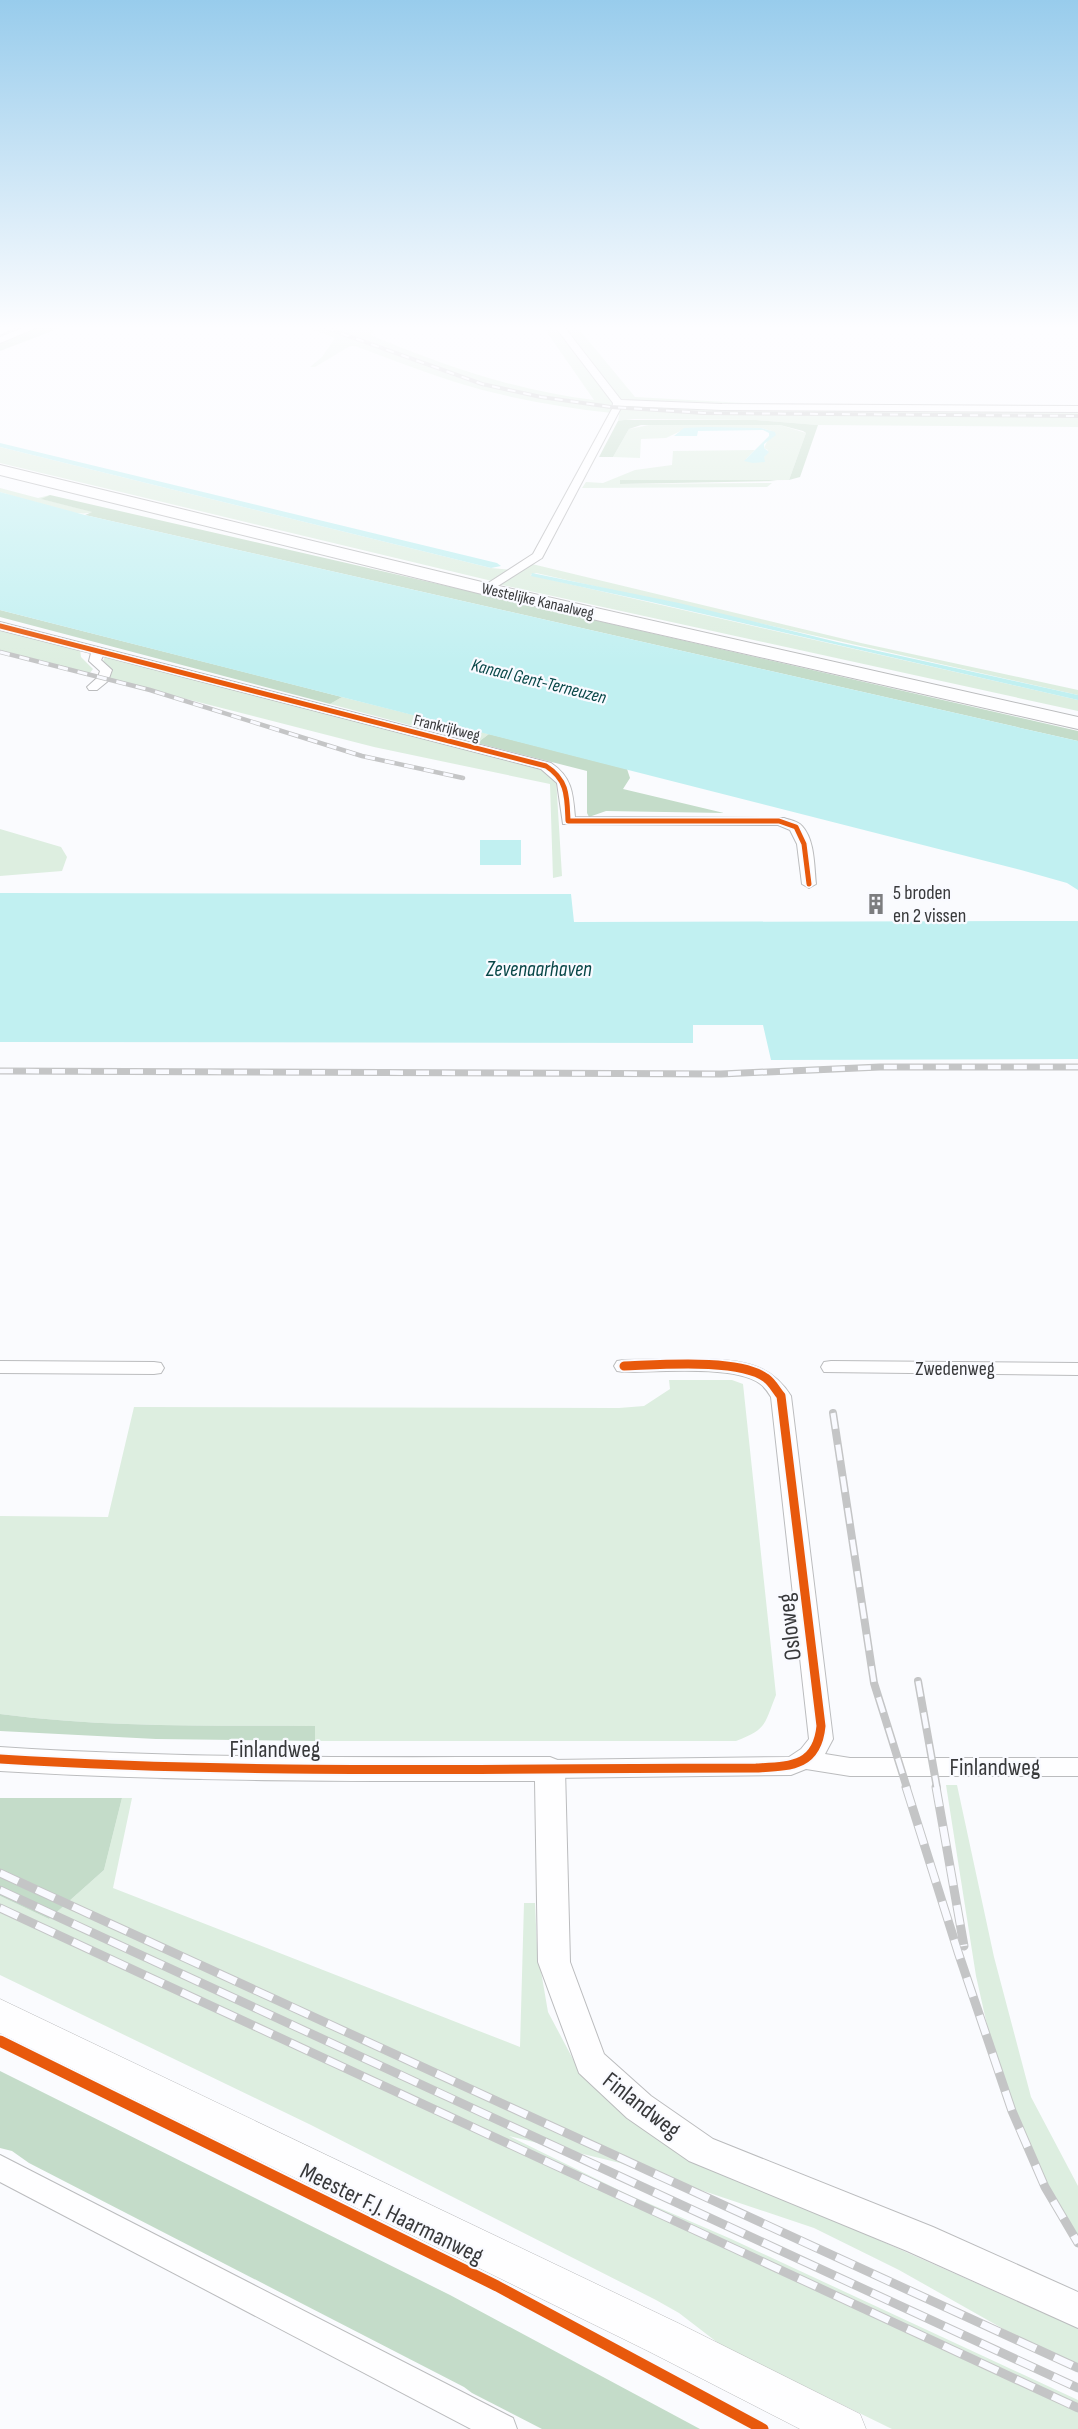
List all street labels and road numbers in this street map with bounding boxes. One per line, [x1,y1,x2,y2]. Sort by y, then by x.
street label: Westelijke Kanaalweg [480,579,596,624]
street label: Frankrijkweg [411,711,482,746]
street label: Zwedenweg [915,1357,995,1381]
street label: Osloweg [771,1592,808,1662]
street label: Finlandweg [230,1735,320,1764]
street label: Finlandweg [950,1753,1040,1782]
street label: Finlandweg [597,2066,686,2145]
street label: Meester F.J. Haarmanweg [295,2157,488,2270]

